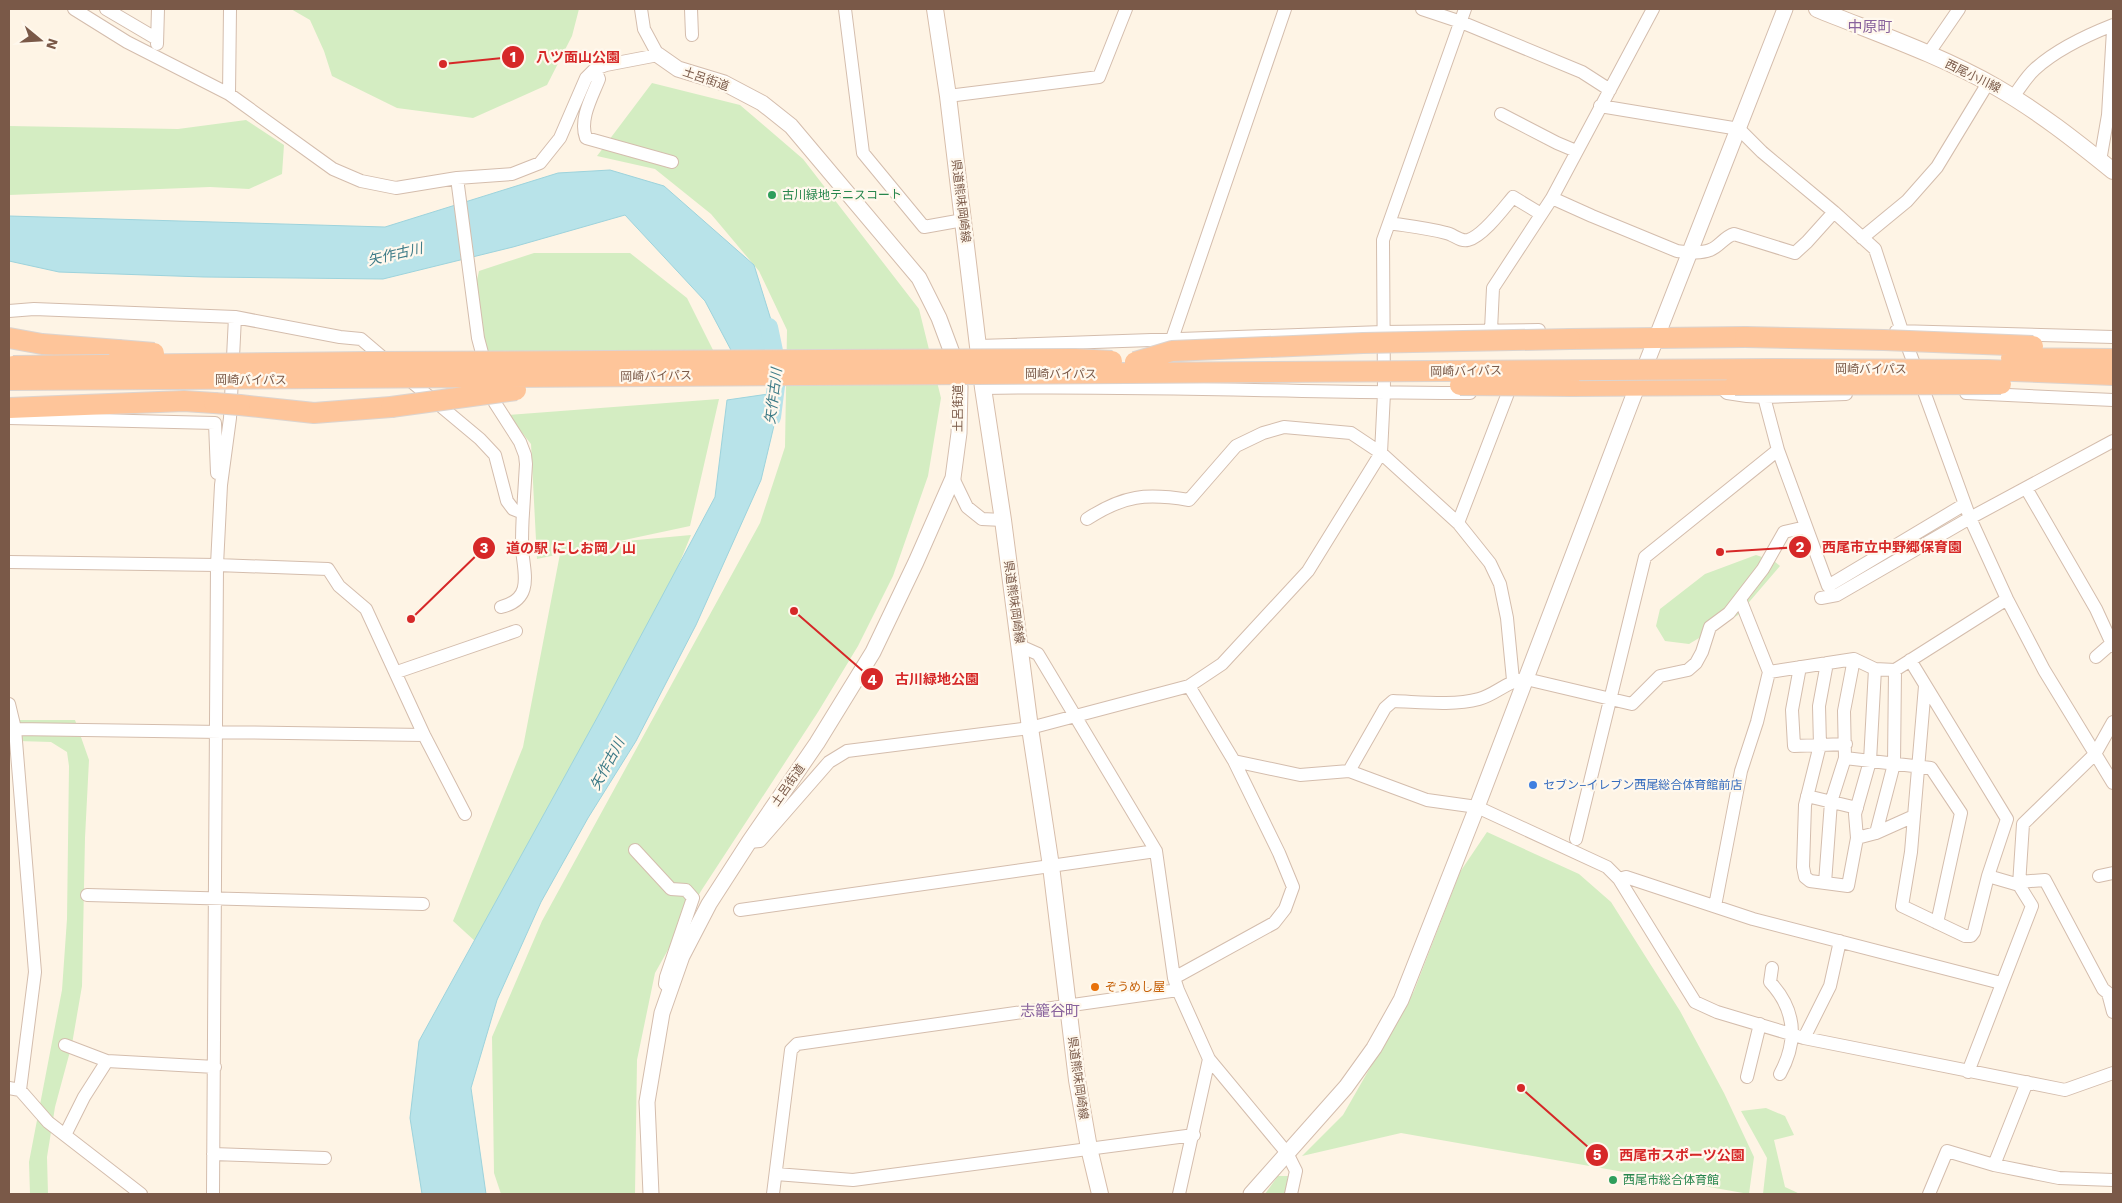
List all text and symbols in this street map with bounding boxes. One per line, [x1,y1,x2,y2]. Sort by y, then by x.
north arrow [15,15,65,65]
district label: 中原町 [1847,18,1893,36]
text: N [43,37,62,51]
callout: 八ツ面山公園 [501,42,630,71]
text: 1 [510,48,516,66]
text: 八ツ面山公園 [536,49,620,65]
street label: 西尾小川線 [1943,57,2003,95]
street label: 土呂街道 [681,65,731,93]
street label: 県道熊味岡崎線 [949,158,973,244]
place label: 古川緑地テニスコート [782,188,902,202]
marker: 古川緑地テニスコート [766,189,778,201]
water label: 矢作古川 [366,239,426,268]
street label: 岡崎バイパス [1835,362,1907,376]
street label: 岡崎バイパス [1430,363,1502,379]
water label: 矢作古川 [762,365,785,425]
street label: 岡崎バイパス [1025,367,1097,381]
street label: 岡崎バイパス [620,368,692,384]
street label: 岡崎バイパス [215,373,287,387]
street label: 土呂街道 [951,384,965,432]
callout: 西尾市立中野郷保育園 [1787,532,1972,561]
callout: 道の駅 にしお岡ノ山 [471,533,646,562]
text: 2 [1796,538,1805,556]
text: 3 [480,539,489,557]
text: 西尾市立中野郷保育園 [1822,539,1962,555]
text: 道の駅 にしお岡ノ山 [506,540,636,556]
street label: 県道熊味岡崎線 [1001,559,1027,645]
callout: 古川緑地公園 [860,665,989,694]
text: 4 [867,671,877,689]
text: 古川緑地公園 [895,671,979,687]
water label: 矢作古川 [587,734,628,792]
street label: 土呂街道 [768,761,808,809]
place label: セブン−イレブン西尾総合体育館前店 [1543,778,1742,792]
marker: セブン−イレブン西尾総合体育館前店 [1527,779,1539,791]
place label: ぞうめし屋 [1105,980,1165,994]
marker: ぞうめし屋 [1089,981,1101,993]
district label: 志籠谷町 [1020,1002,1080,1020]
street label: 県道熊味岡崎線 [1065,1035,1091,1121]
callout: 西尾市スポーツ公園 [1584,1140,1755,1169]
text: 5 [1593,1146,1602,1164]
text: 西尾市スポーツ公園 [1619,1147,1745,1163]
place label: 西尾市総合体育館 [1623,1173,1719,1187]
marker: 西尾市総合体育館 [1607,1174,1619,1186]

